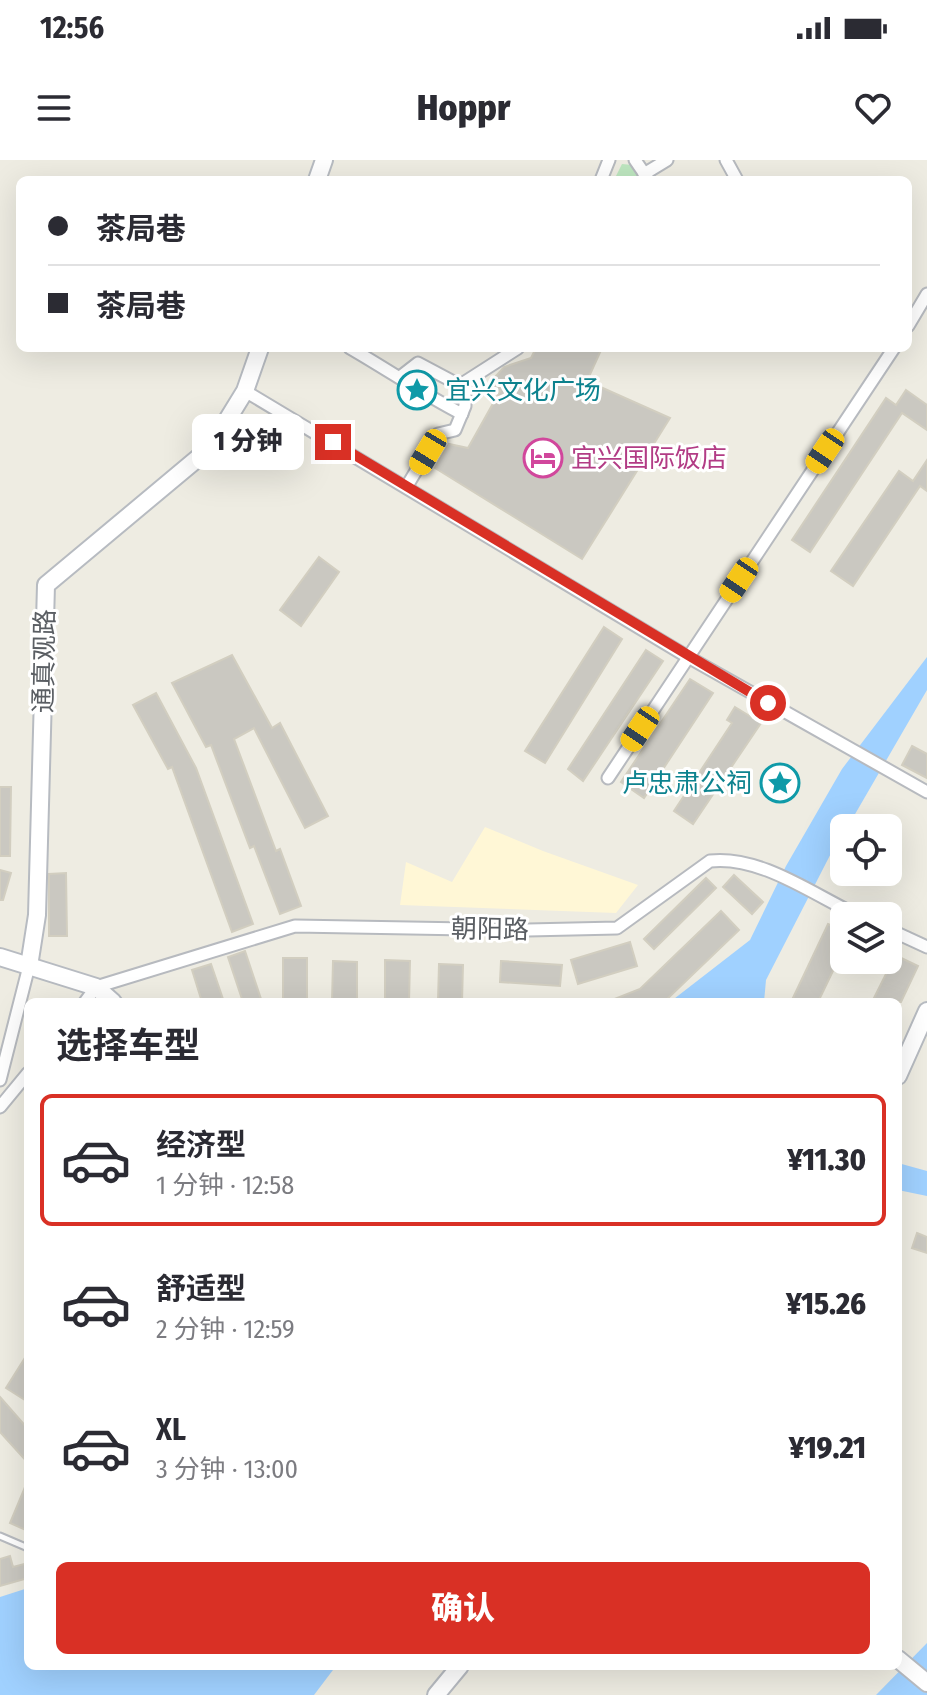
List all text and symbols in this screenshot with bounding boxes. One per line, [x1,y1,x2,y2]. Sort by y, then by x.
text: 12:56 [40,10,104,46]
icon: menu [32,86,76,130]
text: Hoppr [417,86,510,130]
icon: heart [851,86,895,130]
text: 茶局巷 [96,211,186,247]
text: 茶局巷 [96,288,186,324]
place icon: 宜兴文化广场 [396,369,438,411]
place label: 宜兴文化广场 [445,375,601,406]
callout: 1 分钟 [193,414,305,470]
route end [315,424,351,460]
car [802,424,848,478]
car [405,425,451,479]
text: 1 分钟 [214,426,282,457]
hotel icon: 宜兴国际饭店 [522,437,564,479]
place label: 宜兴国际饭店 [571,443,727,474]
car [716,553,762,607]
street label: 通真观路 [28,609,61,713]
route start [750,685,786,721]
car [617,702,663,756]
place icon: 卢忠肃公祠 [759,762,801,804]
place label: 卢忠肃公祠 [622,768,752,799]
map controls [830,814,902,974]
button: locate [830,814,902,886]
button: layers [830,902,902,974]
street label: 朝阳路 [451,913,529,946]
text: 选择车型 [56,1024,200,1068]
icon: car [60,1124,132,1196]
text: 经济型 [156,1127,246,1163]
text: ¥11.30 [787,1142,866,1178]
text: 1 分钟 · 12:58 [156,1170,294,1201]
icon: car [60,1268,132,1340]
text: 舒适型 [156,1271,246,1307]
text: ¥15.26 [786,1286,866,1322]
text: 2 分钟 · 12:59 [156,1314,295,1345]
icon: car [60,1412,132,1484]
text: XL [156,1412,186,1448]
text: ¥19.21 [789,1430,866,1466]
text: 3 分钟 · 13:00 [156,1454,298,1485]
button: 确认 [56,1562,870,1654]

